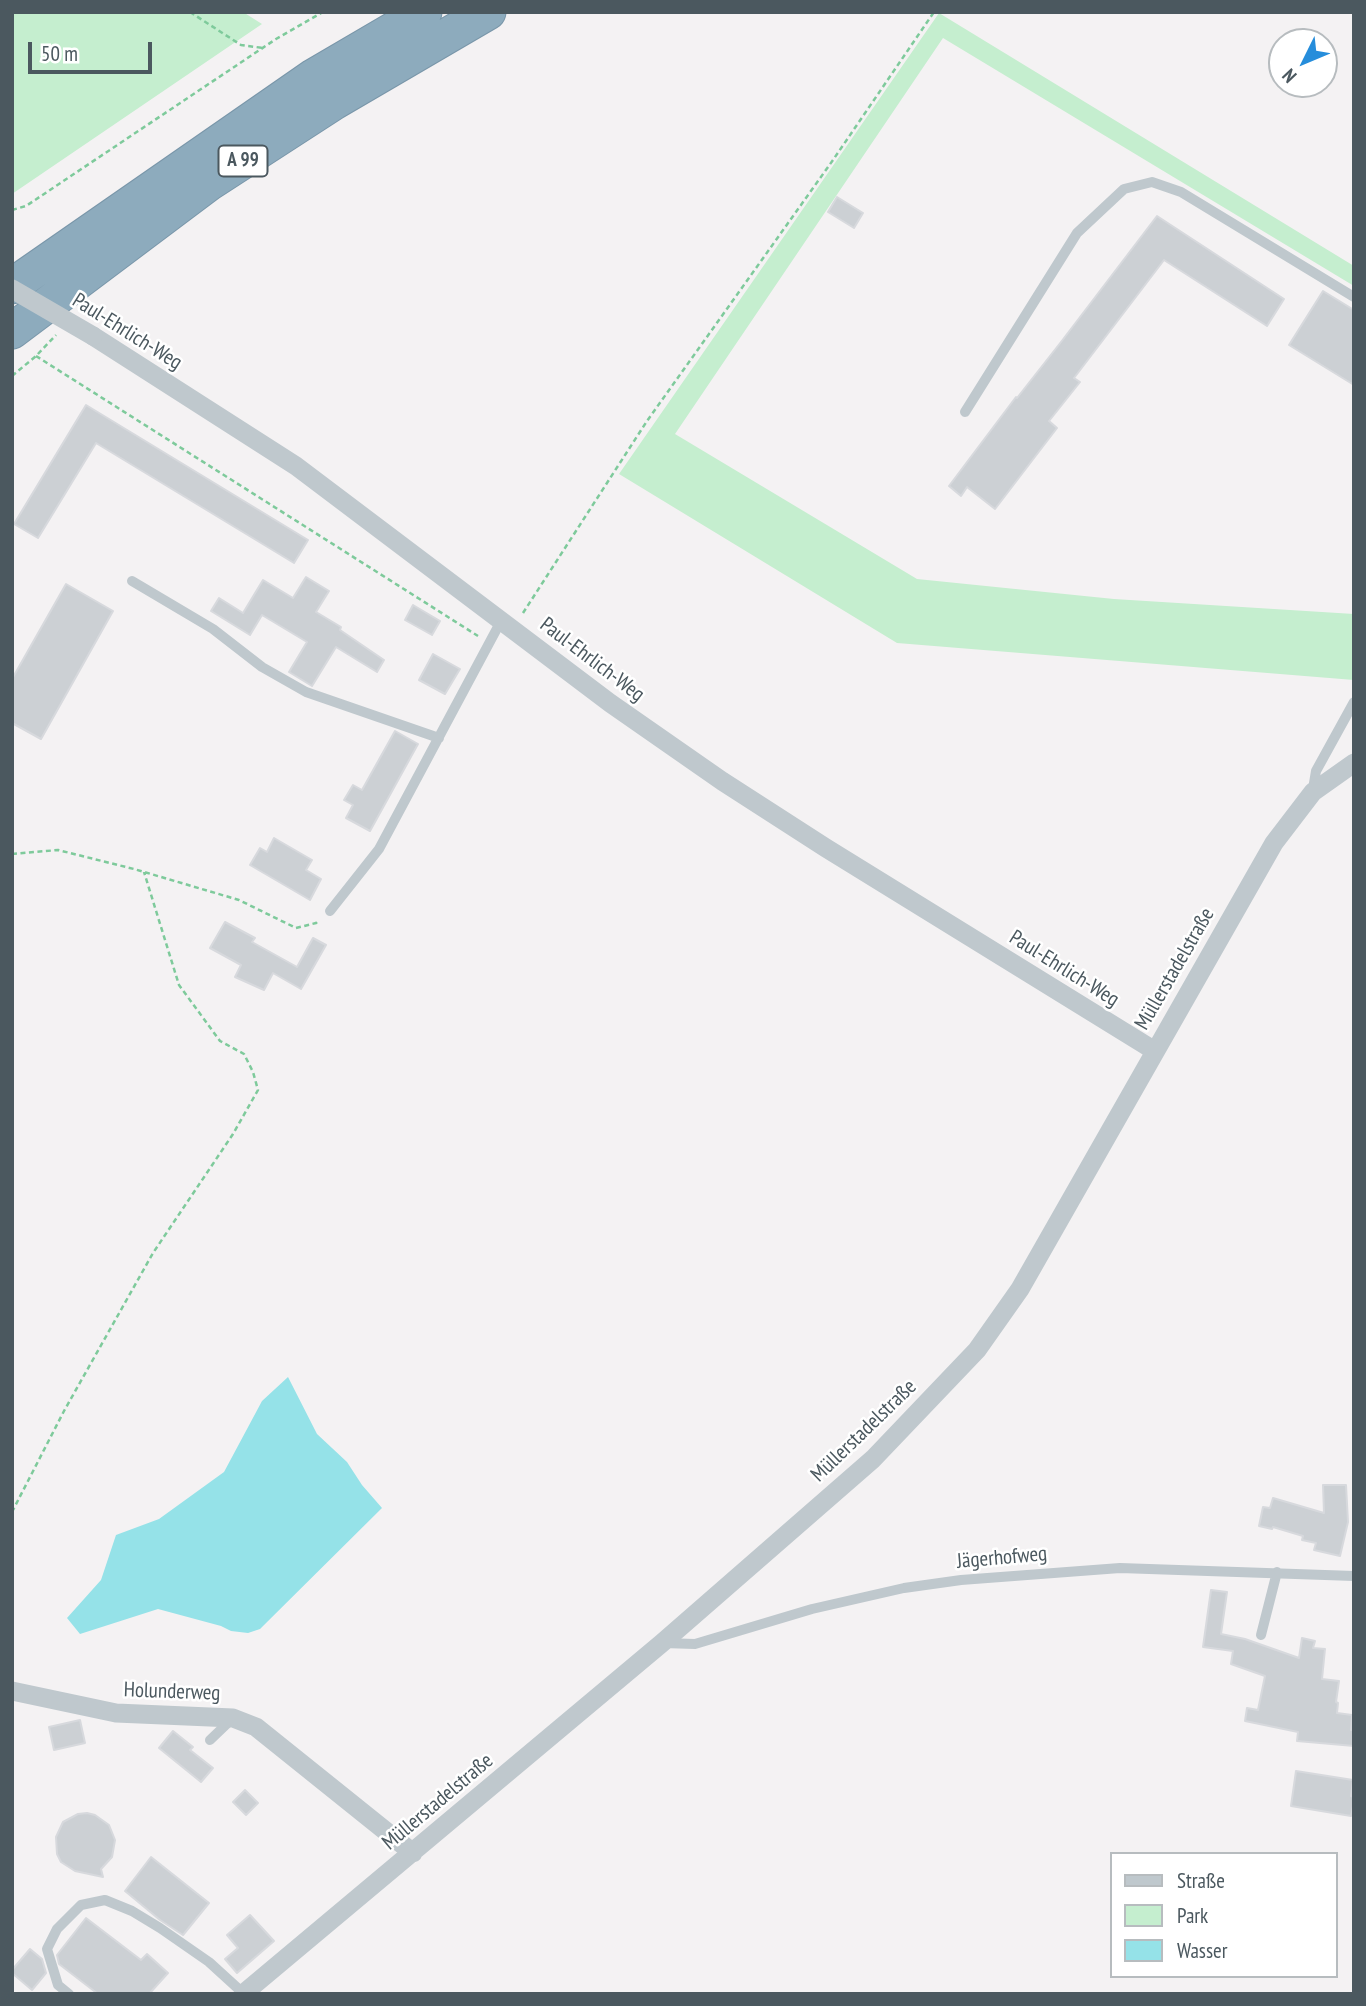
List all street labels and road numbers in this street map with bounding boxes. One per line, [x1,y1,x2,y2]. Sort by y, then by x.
road number: A 99 [218,146,268,176]
street label: Paul-Ehrlich-Weg [68,288,186,376]
street label: Paul-Ehrlich-Weg [535,612,649,708]
street label: Müllerstadelstraße [1130,904,1220,1034]
street label: Paul-Ehrlich-Weg [1005,925,1123,1013]
street label: Müllerstadelstraße [806,1374,922,1488]
street label: Jägerhofweg [956,1542,1048,1574]
street label: Holunderweg [123,1678,221,1706]
street label: Müllerstadelstraße [378,1748,498,1856]

